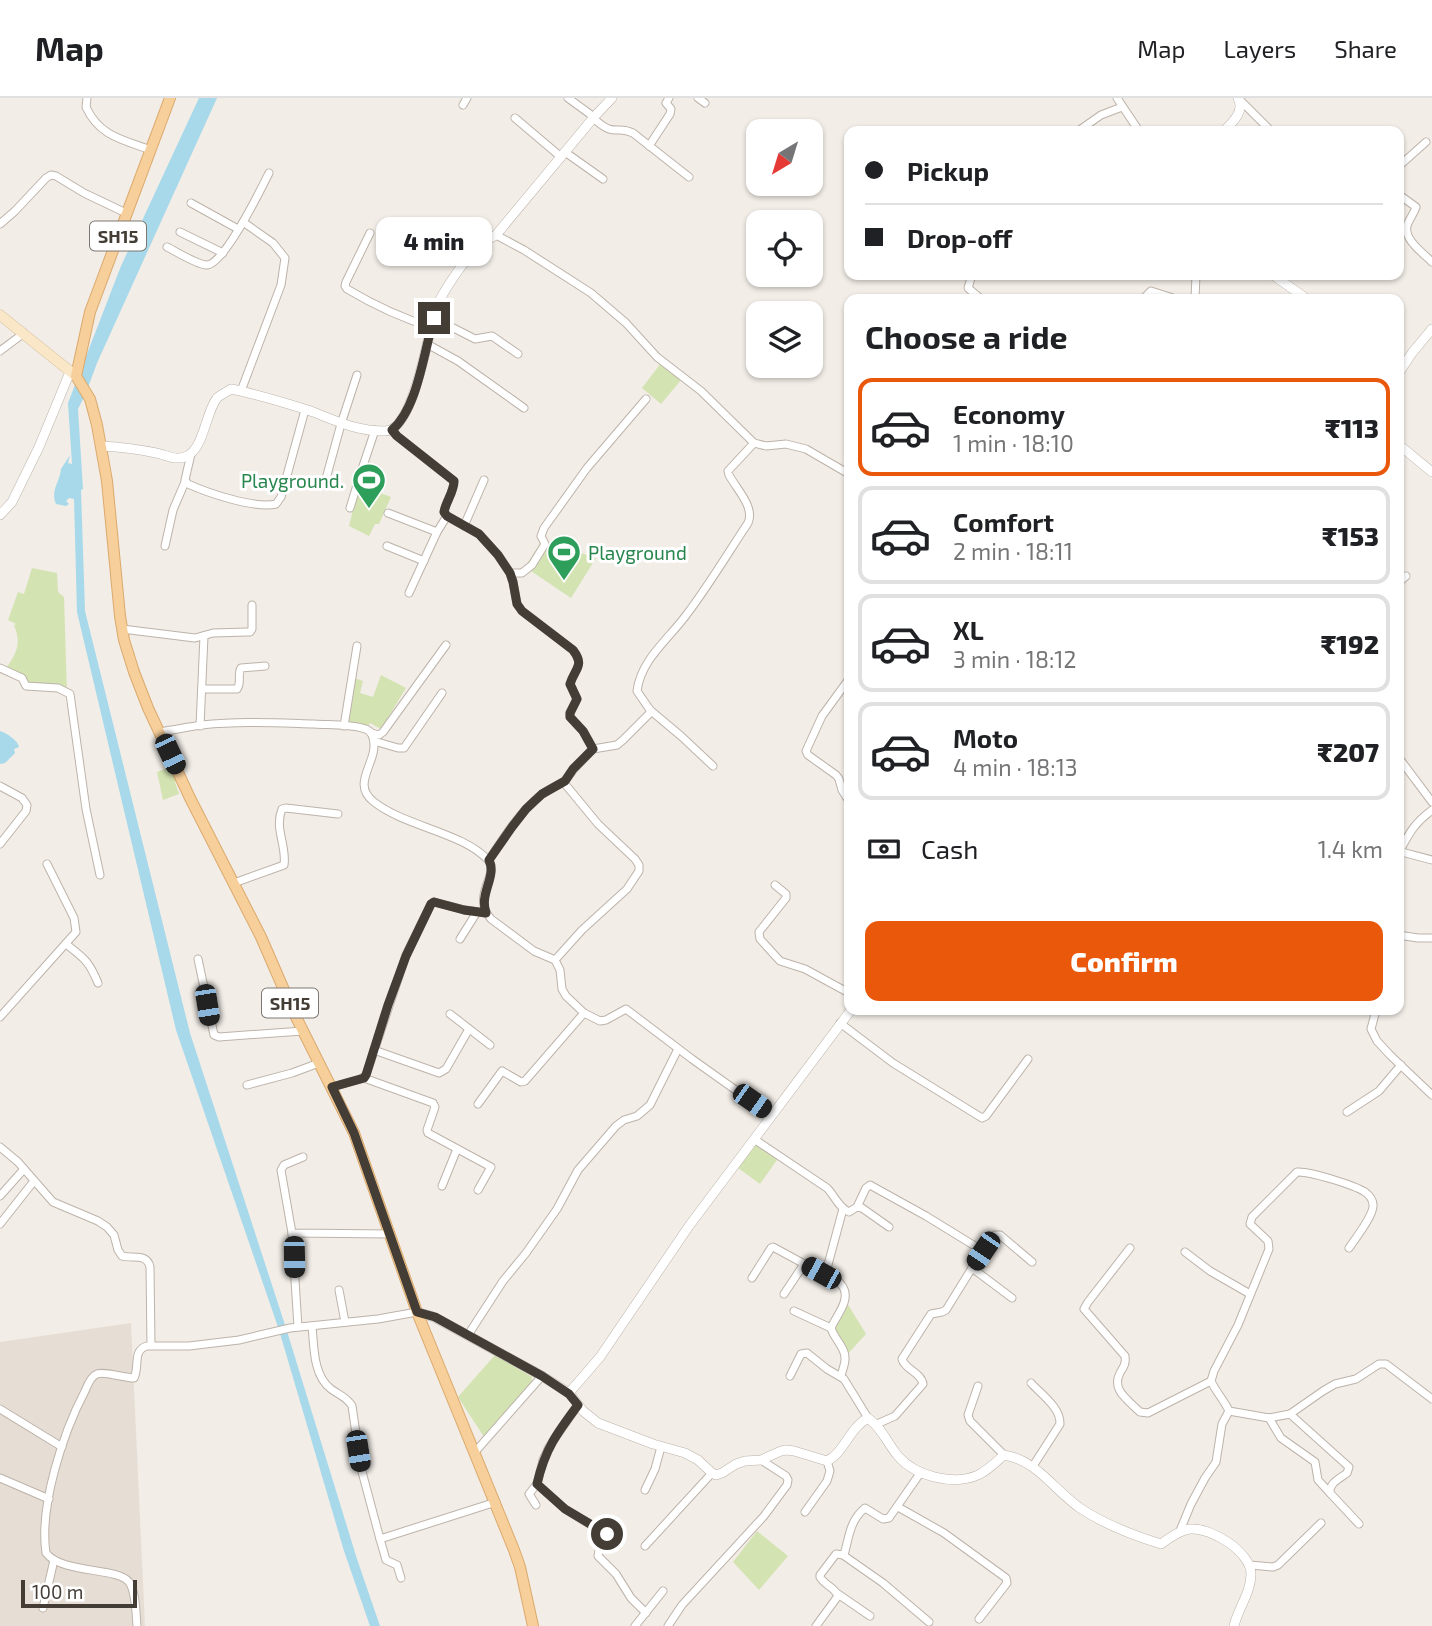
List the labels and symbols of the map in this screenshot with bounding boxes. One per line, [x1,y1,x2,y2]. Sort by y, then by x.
north arrow [746,119,822,196]
callout: 4 min [376,216,492,266]
road number: SH15 [90,222,146,251]
route end [418,302,450,334]
sports icon: Playground. [350,461,388,510]
place label: Playground. [241,469,344,492]
sports icon: Playground [545,533,583,582]
place label: Playground [588,541,687,564]
car [152,731,189,777]
car [194,983,221,1027]
road number: SH15 [262,988,318,1018]
car [729,1080,776,1122]
car [963,1228,1004,1274]
car [284,1236,305,1278]
car [798,1254,845,1292]
car [345,1429,372,1473]
route start [591,1518,623,1550]
scale bar [21,1577,136,1609]

